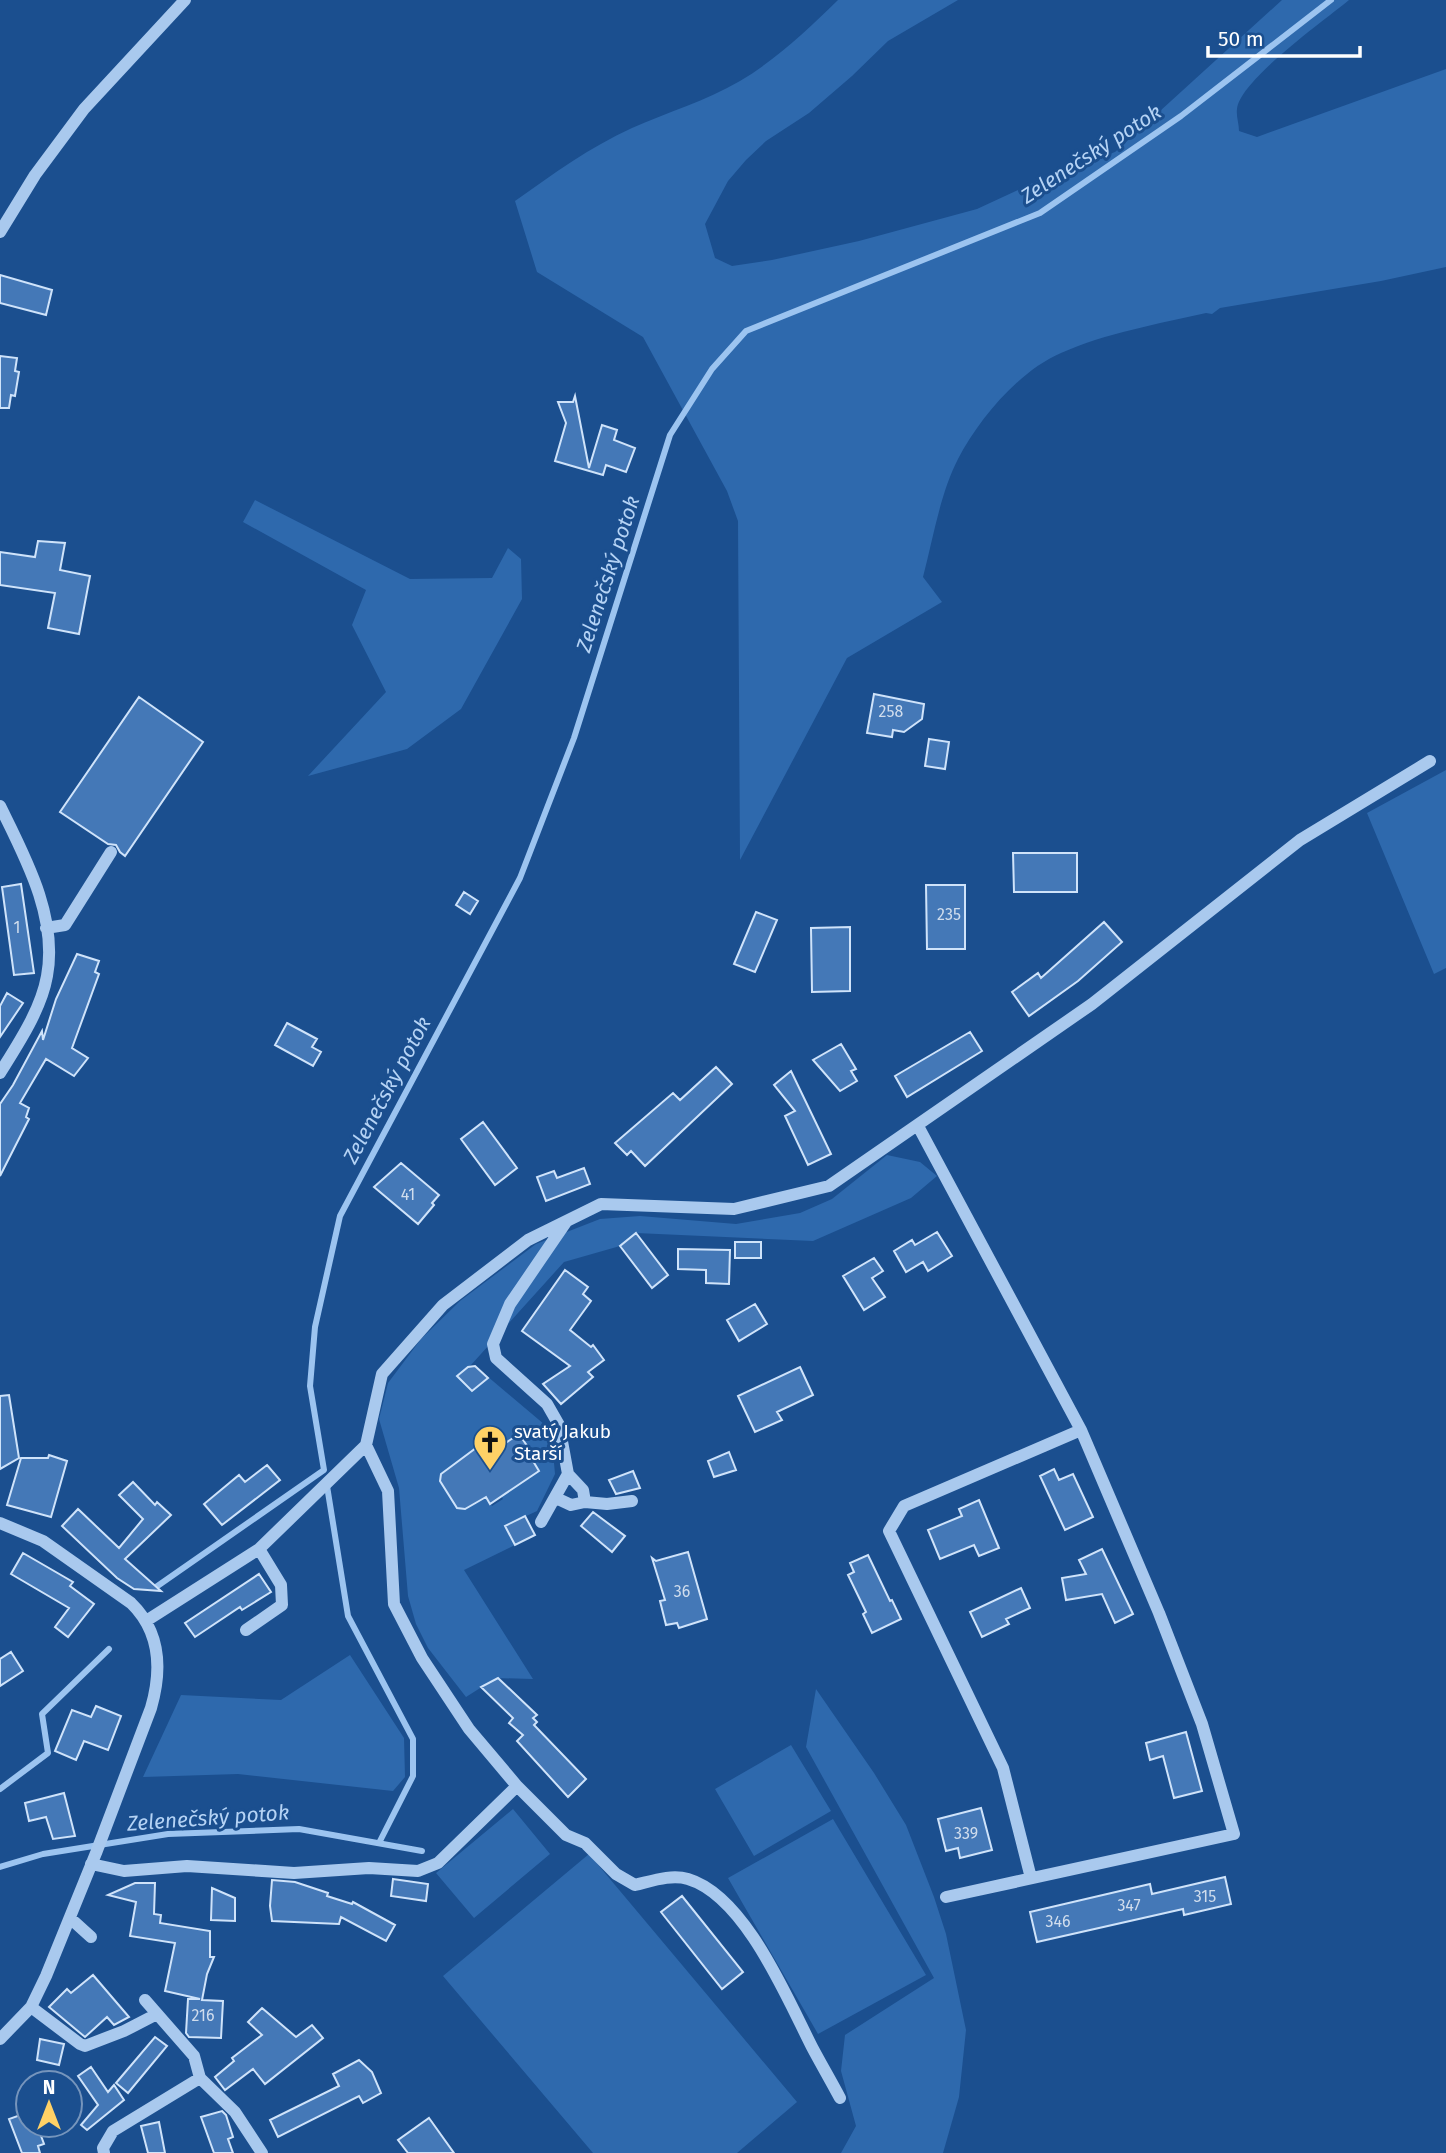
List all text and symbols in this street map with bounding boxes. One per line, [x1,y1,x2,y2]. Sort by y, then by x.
scale bar [1208,14,1360,58]
text: 50 m [1218,26,1264,52]
water label: Zelenečský potok [1015,99,1166,210]
water label: Zelenečský potok [570,493,645,656]
house number: 258 [879,702,904,721]
house number: 235 [937,905,961,924]
house number: 1 [14,918,20,937]
water label: Zelenečský potok [337,1012,437,1169]
house number: 41 [401,1185,415,1204]
place label: svatý Jakub Starší [514,1420,611,1465]
church icon: svatý Jakub Starší [471,1423,509,1472]
house number: 36 [674,1582,690,1601]
water label: Zelenečský potok [125,1799,290,1837]
house number: 339 [954,1824,978,1843]
house number: 315 [1194,1887,1216,1906]
house number: 347 [1117,1896,1141,1915]
house number: 346 [1046,1912,1070,1931]
house number: 216 [192,2006,214,2025]
north arrow [14,2069,84,2139]
text: N [43,2076,55,2099]

